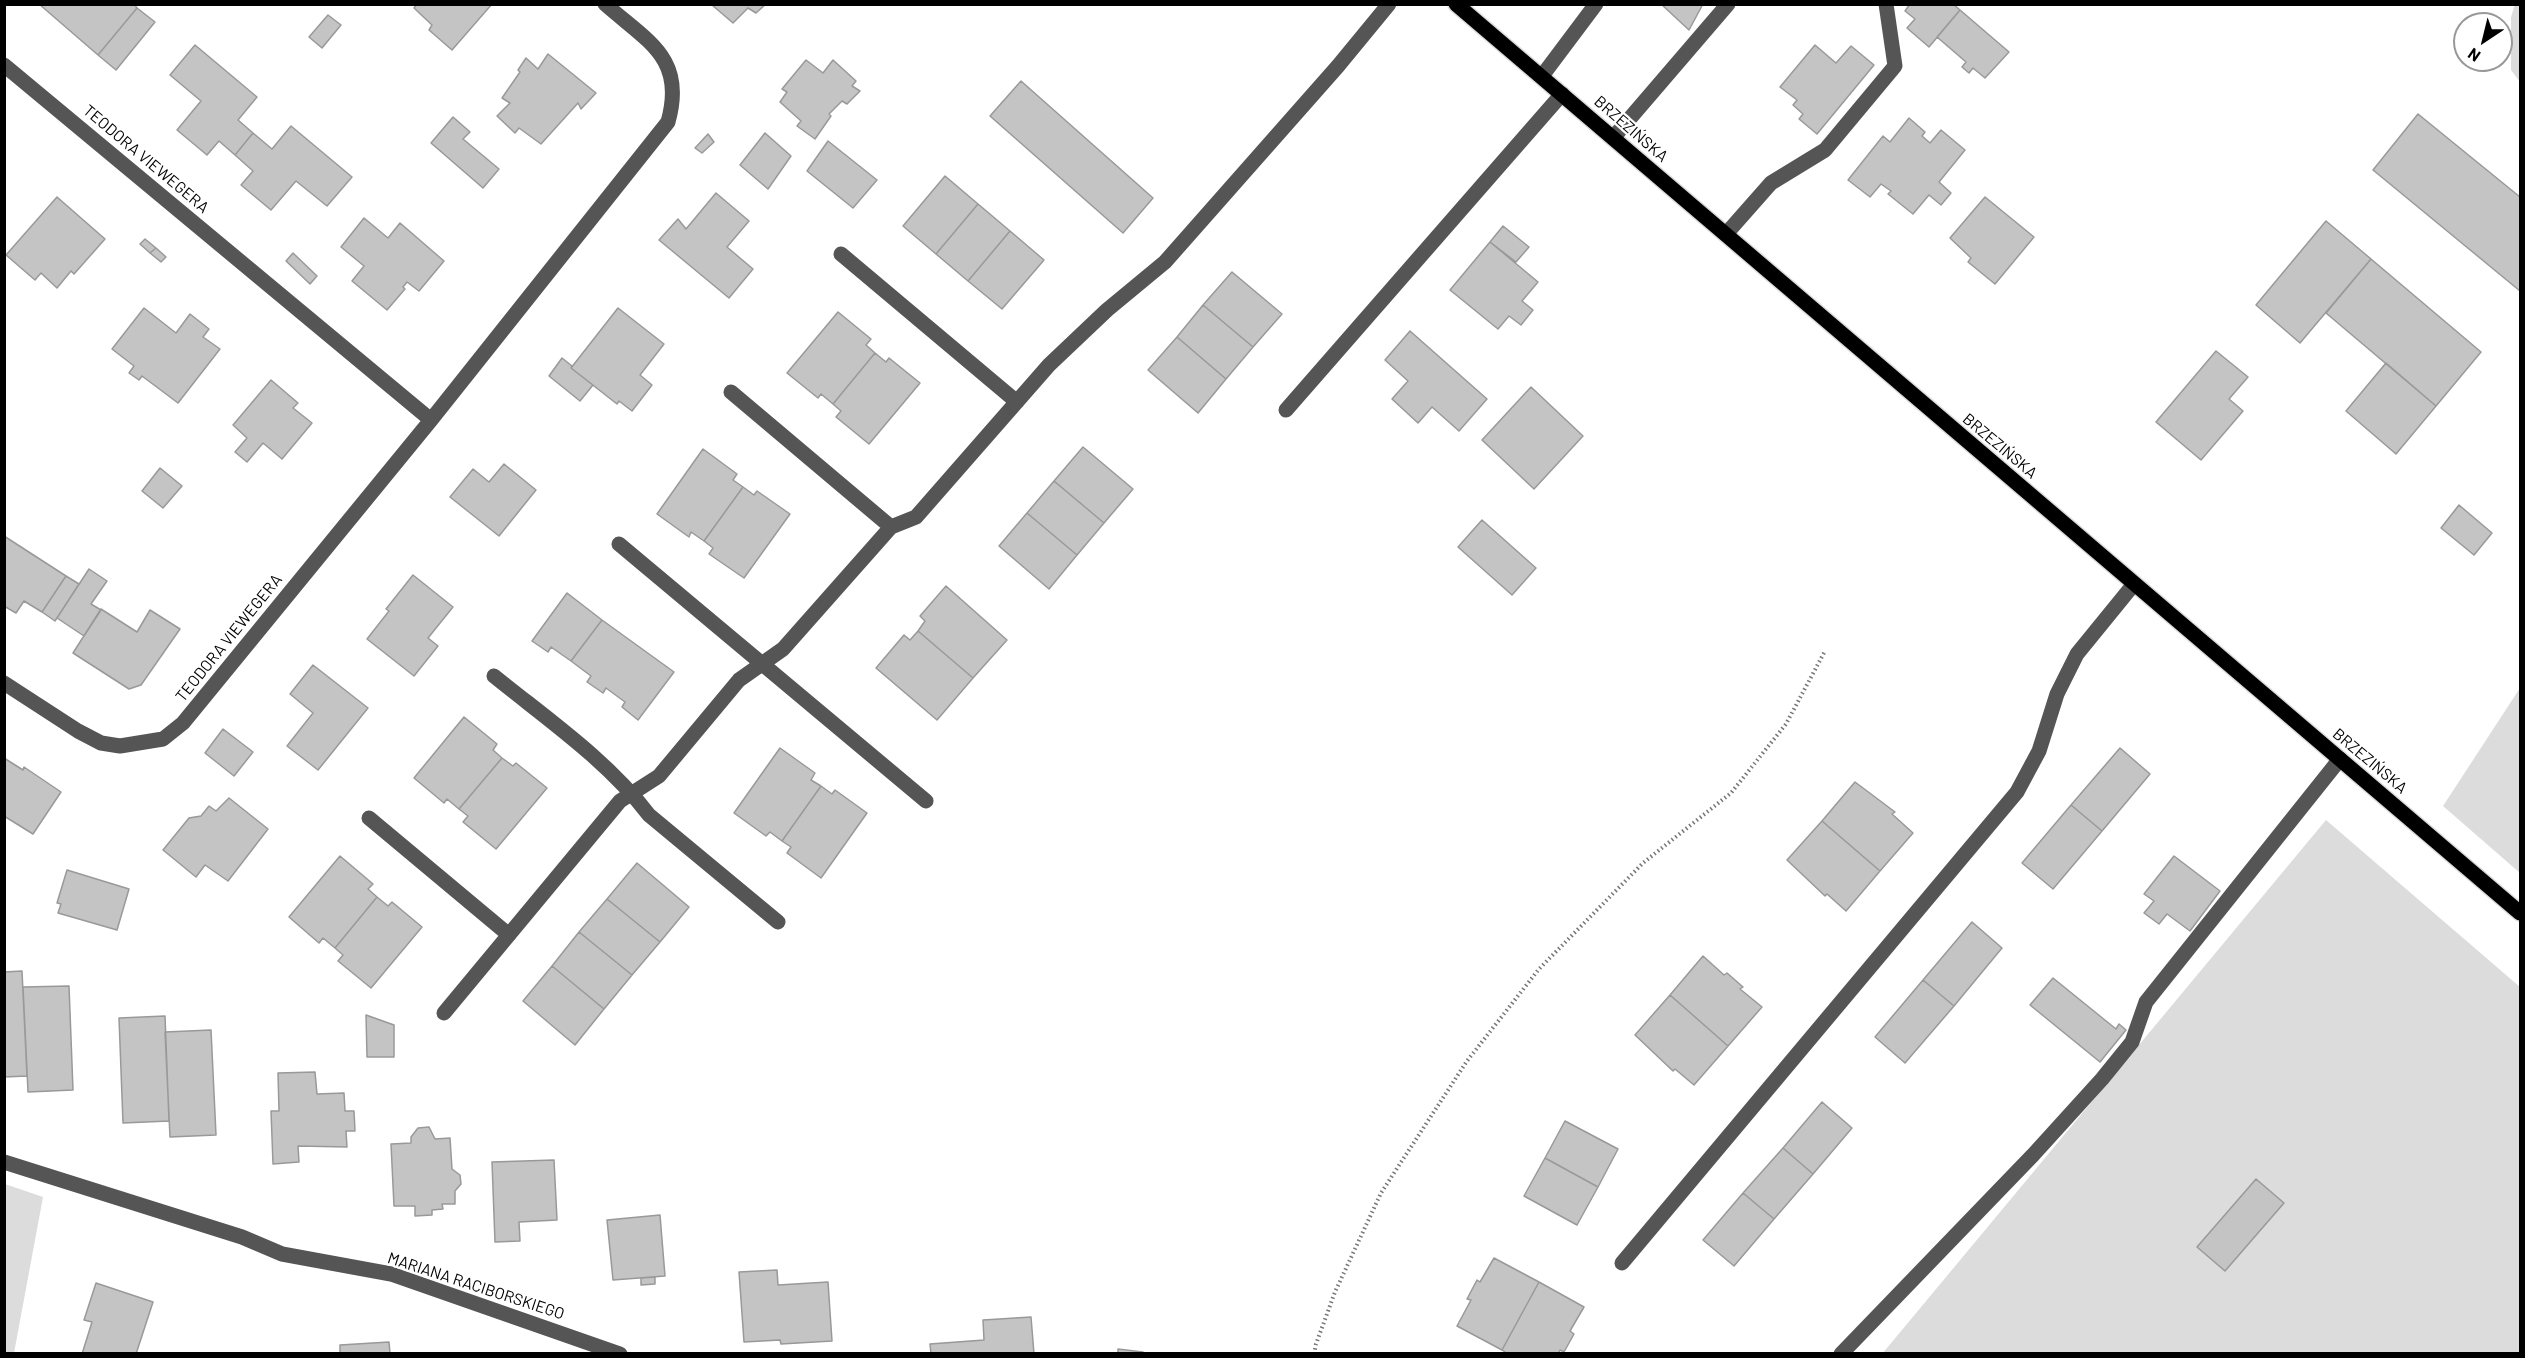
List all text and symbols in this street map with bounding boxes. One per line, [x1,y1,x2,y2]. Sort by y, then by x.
north arrow [2453,12,2513,72]
text: N [2464,45,2483,66]
street label: BRZEZIŃSKA [1590,92,1672,166]
street label: TEODORA VIEWEGERA [79,101,213,217]
street label: BRZEZIŃSKA [1959,409,2041,483]
street label: TEODORA VIEWEGERA [172,570,286,706]
street label: BRZEZIŃSKA [2329,724,2411,798]
street label: MARIANA RACIBORSKIEGO [385,1248,567,1324]

